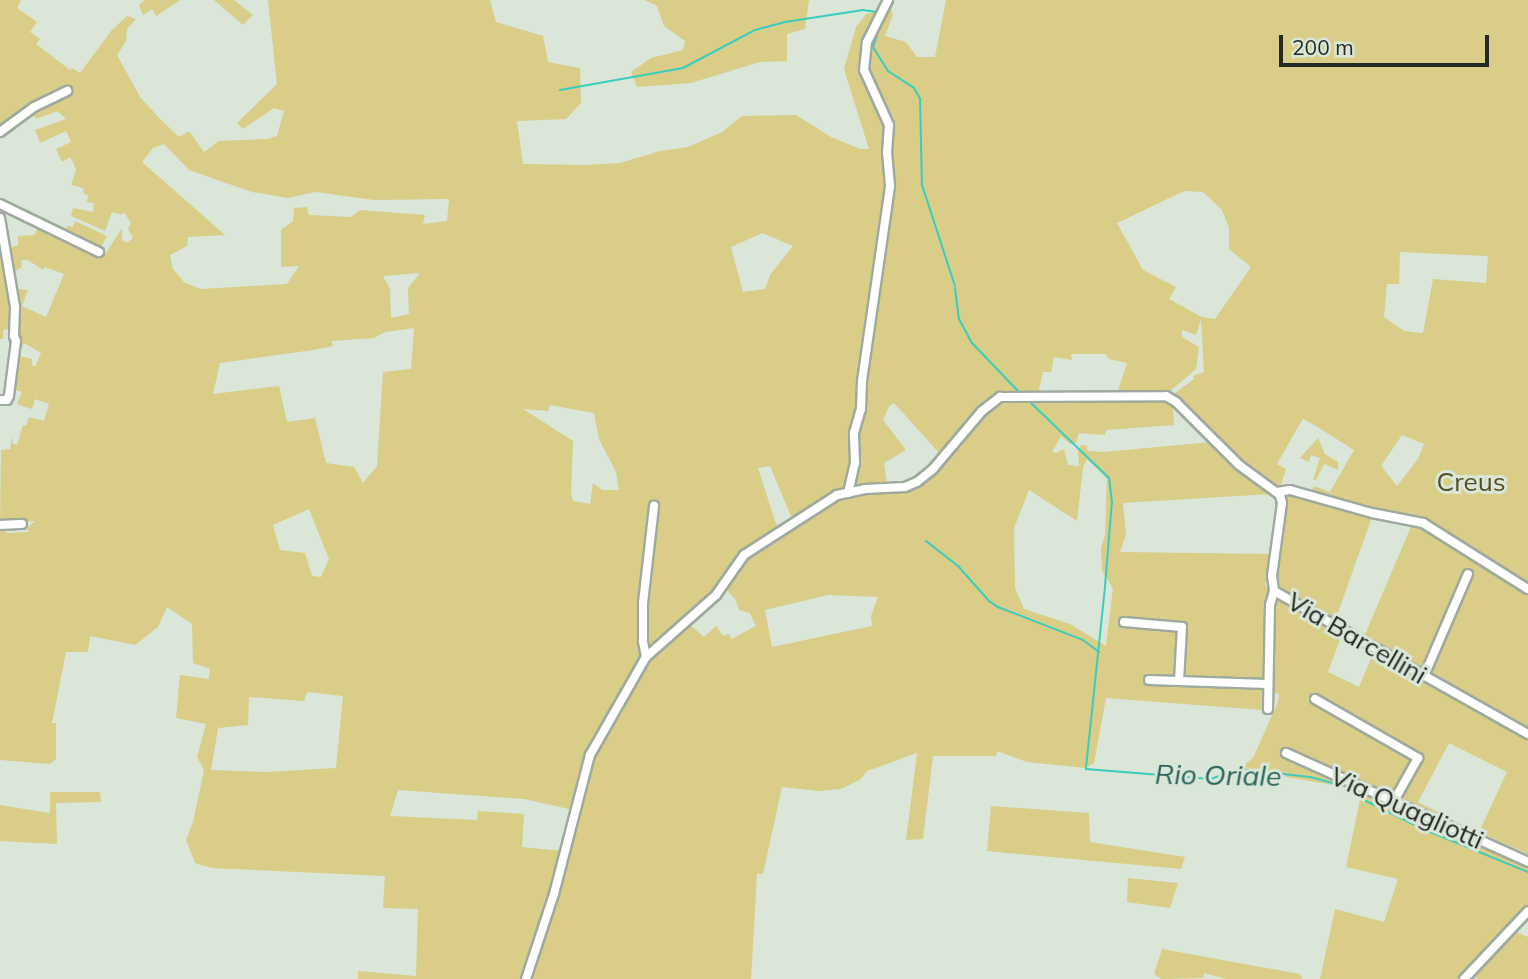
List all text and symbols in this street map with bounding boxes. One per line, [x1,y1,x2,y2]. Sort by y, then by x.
scale bar [1283,21,1493,65]
text: 200 m [1292,34,1354,60]
park label: Creus [1436,466,1506,498]
street label: Via Barcellini [1282,585,1432,691]
water label: Rio Oriale [1154,757,1282,793]
street label: Via Quagliotti [1326,760,1488,856]

